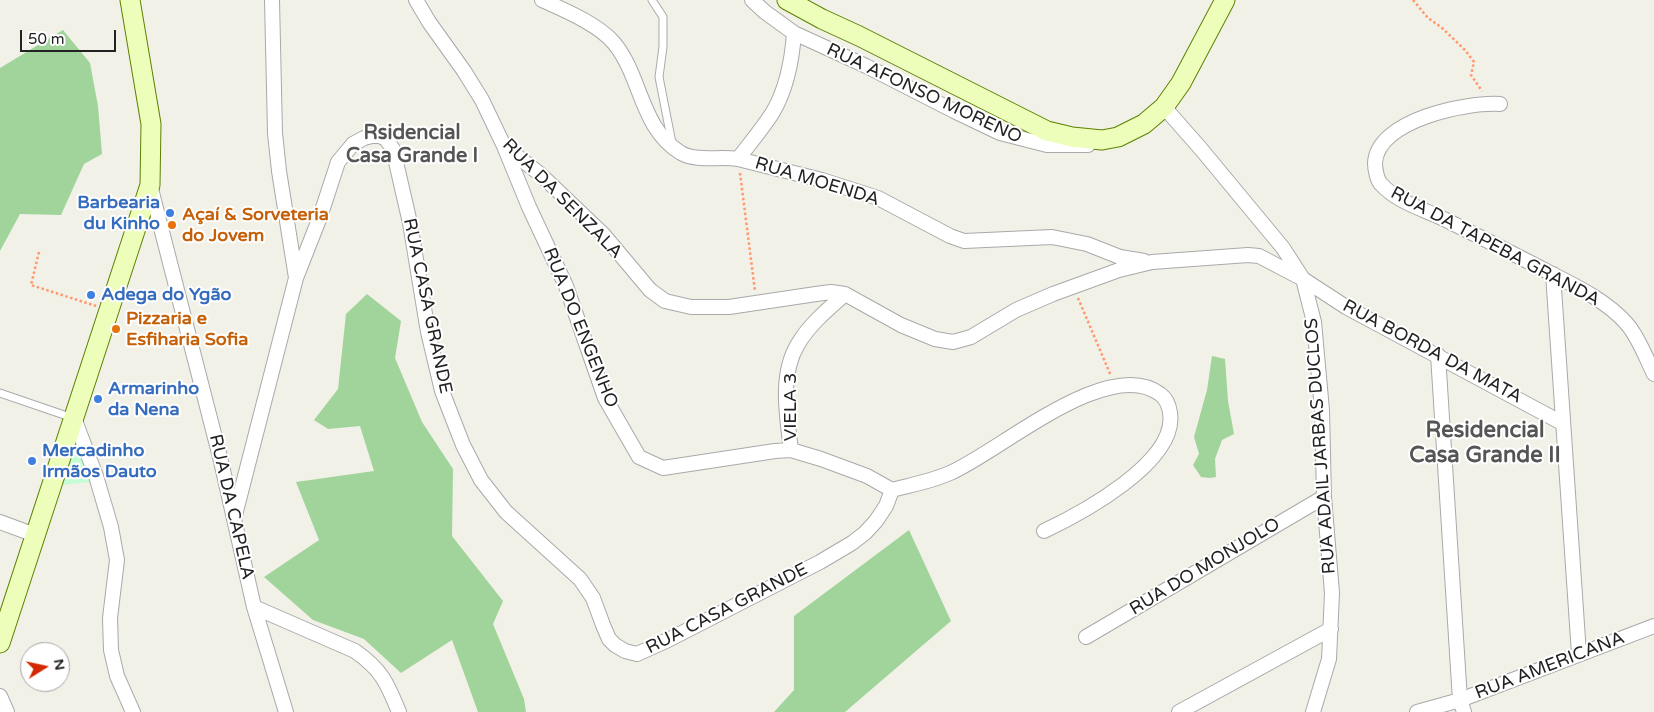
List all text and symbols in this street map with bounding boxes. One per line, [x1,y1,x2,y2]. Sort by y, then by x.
scale bar [22,20,119,52]
text: 50 m [28,30,65,48]
street label: RUA AFONSO MORENO [823,39,1025,149]
district label: Rsidencial Casa Grande I [346,122,478,169]
street label: RUA DA SENZALA [497,134,627,264]
street label: RUA MOENDA [752,153,882,211]
street label: RUA DA TAPEBA GRANDA [1387,183,1603,311]
place label: Barbearia du Kinho [77,192,160,234]
place label: Açaí & Sorveteria do Jovem [182,204,329,246]
marker: Barbearia du Kinho [164,207,176,219]
street label: RUA CASA GRANDE [398,216,456,396]
marker: Açaí & Sorveteria do Jovem [166,219,178,231]
street label: RUA DO ENGENHO [538,245,622,411]
place label: Adega do Ygão [101,284,231,306]
marker: Adega do Ygão [85,289,97,301]
street label: RUA BORDA DA MATA [1339,296,1525,408]
place label: Pizzaria e Esfiharia Sofia [126,308,248,350]
street label: RUA ADAIL JARBAS DUCLOS [1301,317,1341,575]
marker: Pizzaria e Esfiharia Sofia [110,323,122,335]
street label: VIELA 3 [780,373,802,441]
place label: Armarinho da Nena [108,378,199,420]
marker: Armarinho da Nena [92,393,104,405]
district label: Residencial Casa Grande II [1409,418,1561,470]
street label: RUA DA CAPELA [204,432,258,582]
place label: Mercadinho Irmãos Dauto [42,440,157,482]
marker: Mercadinho Irmãos Dauto [26,455,38,467]
street label: RUA DO MONJOLO [1126,514,1284,620]
street label: RUA CASA GRANDE [642,559,812,659]
street label: RUA AMERICANA [1472,628,1628,704]
north arrow [20,642,70,692]
text: N [50,657,69,671]

